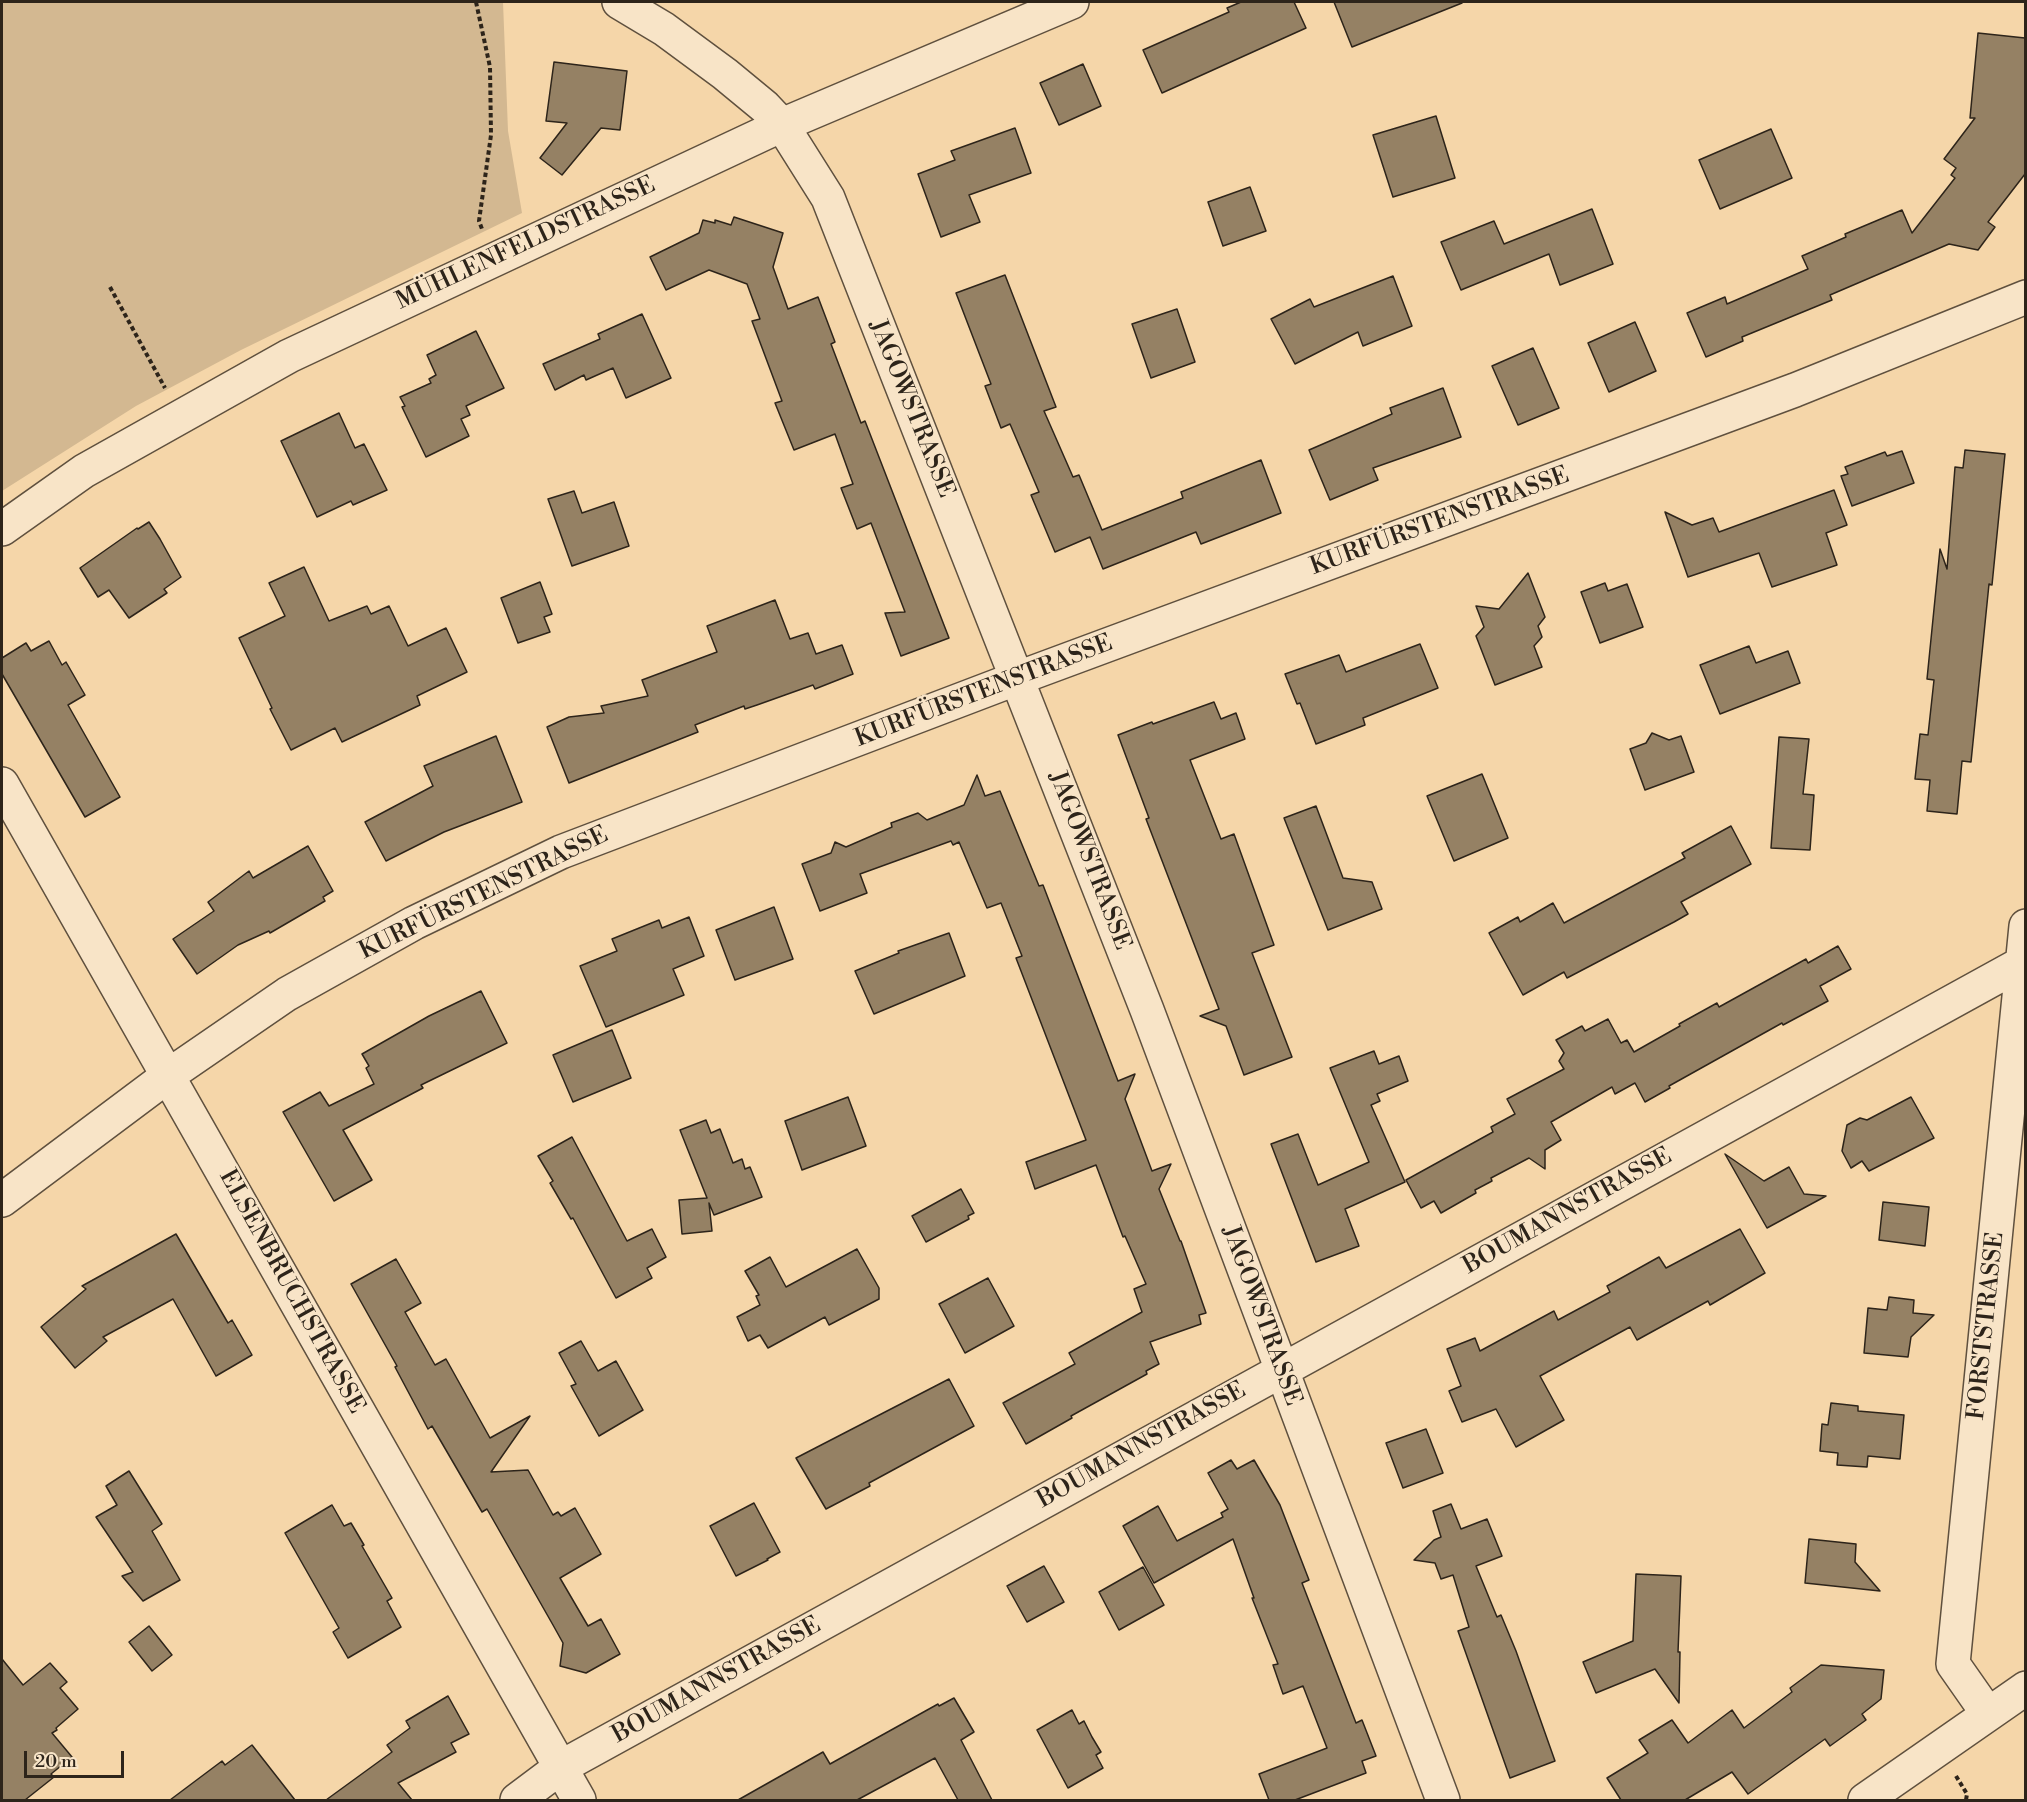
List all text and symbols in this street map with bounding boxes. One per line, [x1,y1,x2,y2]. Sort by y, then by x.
street label: MÜHLENFELDSTRASSE [392,171,660,317]
street label: JAGOWSTRASSE [862,316,960,502]
street label: KURFÜRSTENSTRASSE [1307,462,1573,582]
street label: KURFÜRSTENSTRASSE [851,630,1117,754]
street label: JAGOWSTRASSE [1042,768,1136,954]
street label: KURFÜRSTENSTRASSE [355,821,613,967]
street label: BOUMANNSTRASSE [1459,1143,1677,1281]
street label: ELSENBRUCHSTRASSE [212,1165,370,1419]
street label: JAGOWSTRASSE [1215,1222,1307,1410]
street label: FORSTSTRASSE [1963,1231,2011,1421]
street label: BOUMANNSTRASSE [1033,1377,1251,1515]
street label: BOUMANNSTRASSE [608,1612,826,1750]
scale bar [27,1739,128,1777]
text: 20 m [35,1750,77,1773]

